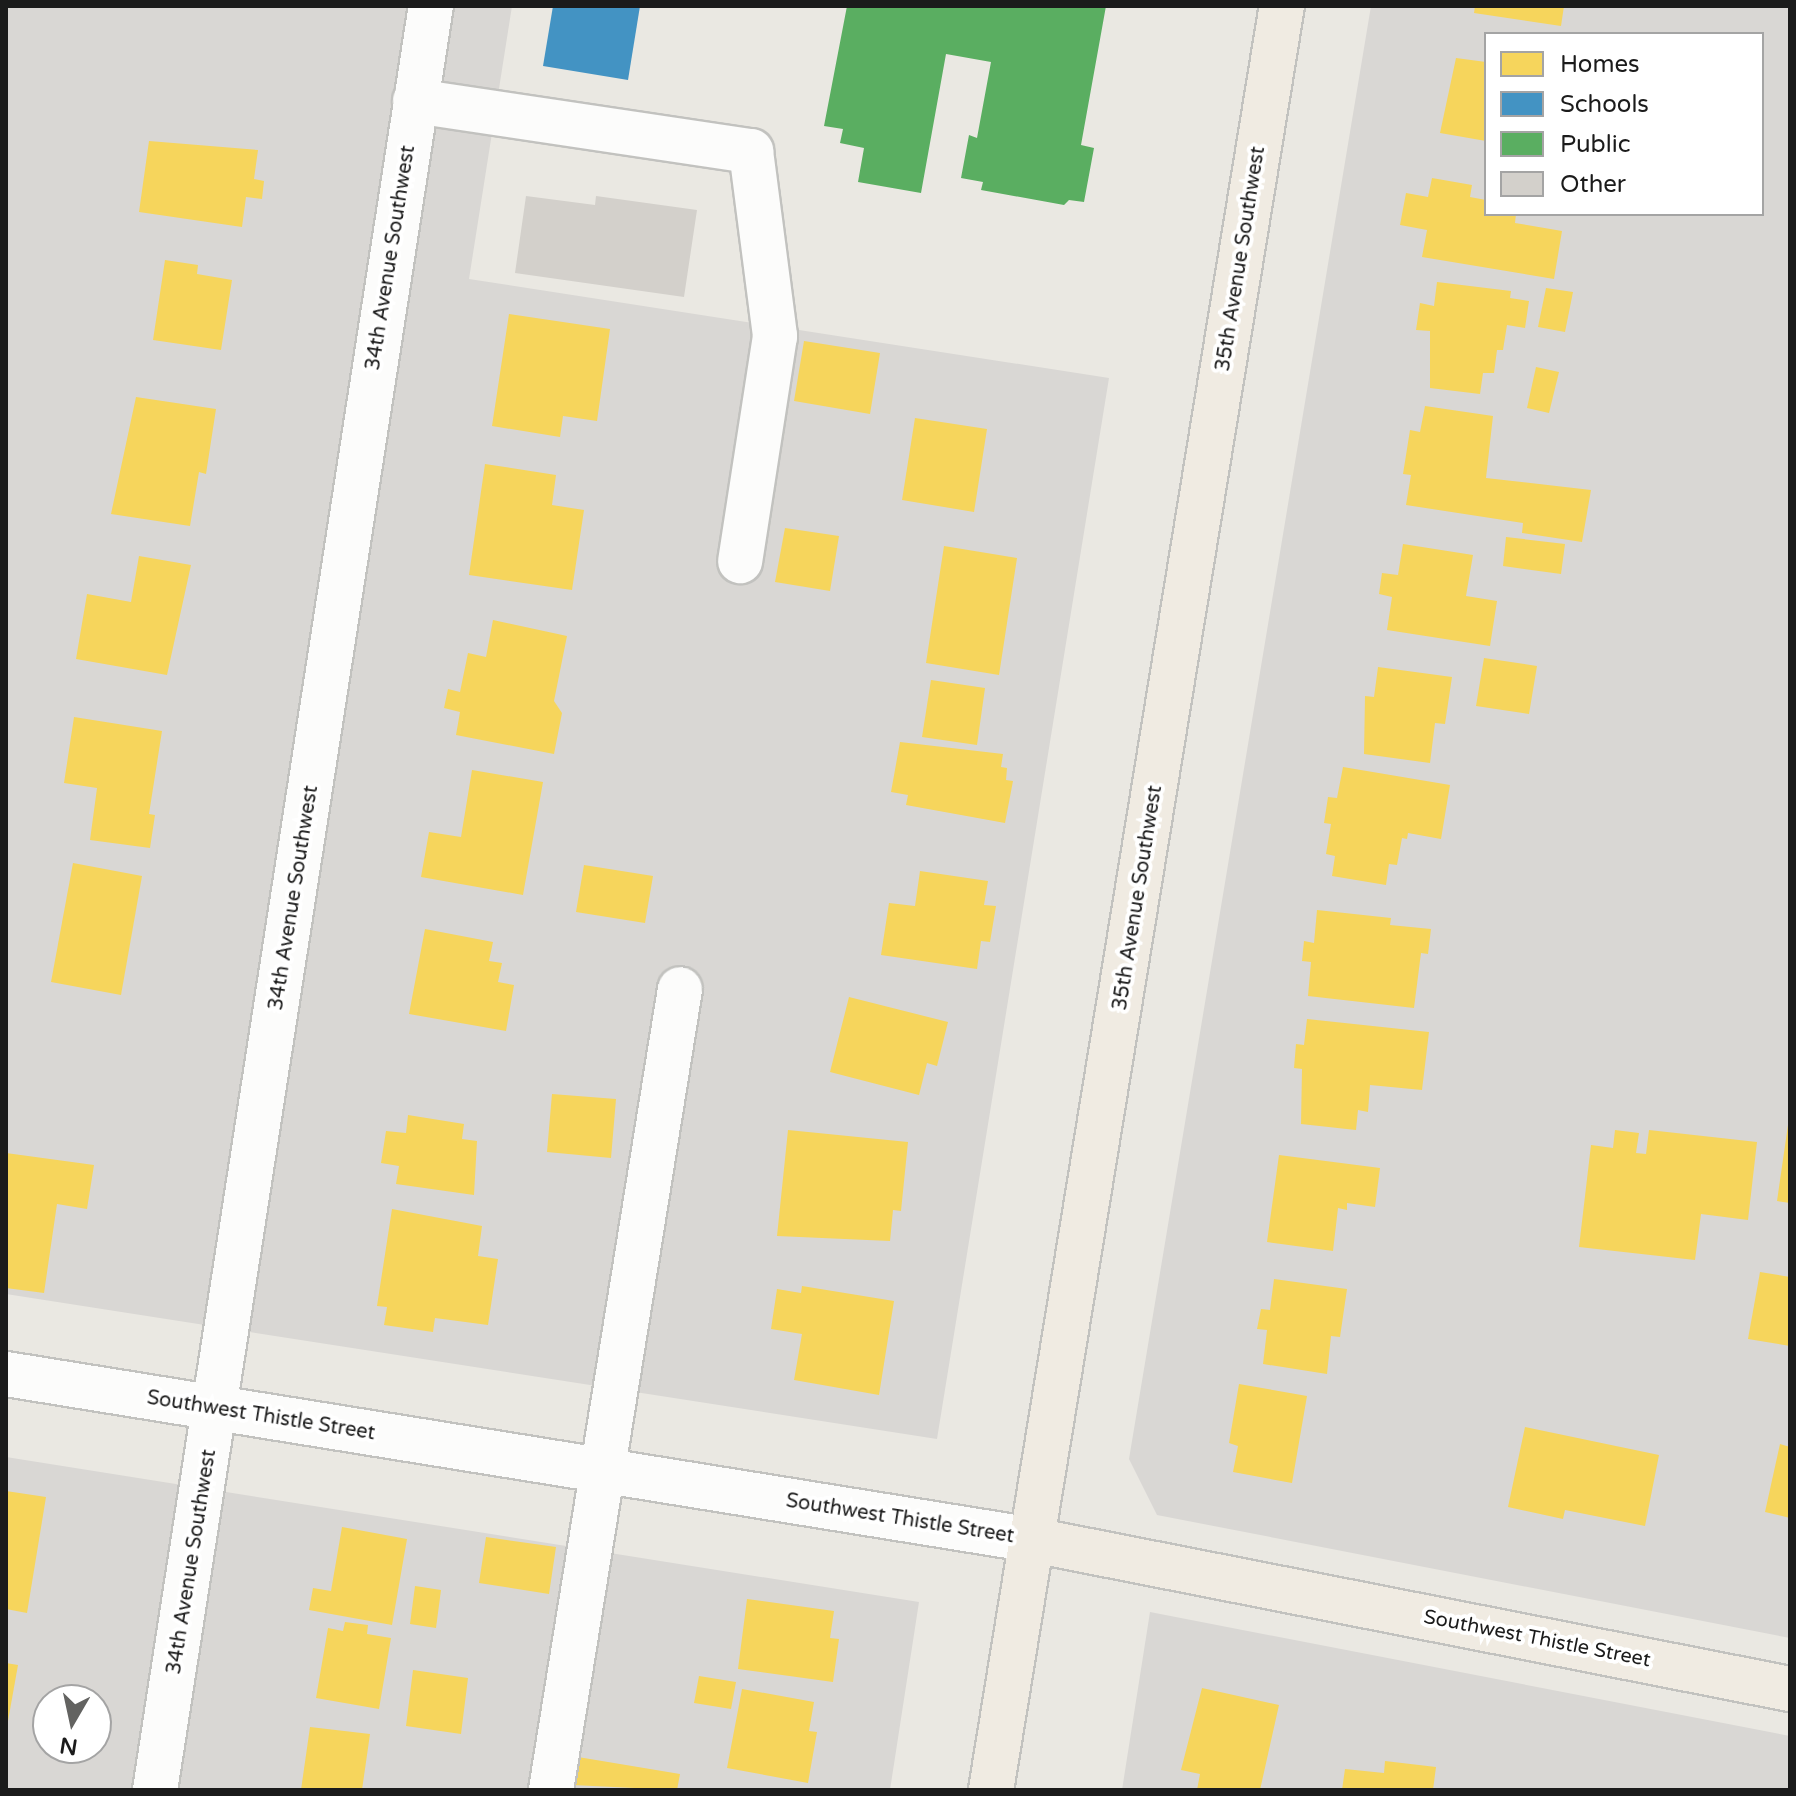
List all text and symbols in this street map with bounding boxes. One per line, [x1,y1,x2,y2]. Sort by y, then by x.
legend [1484,32,1764,216]
text: Homes [1560,50,1640,79]
text: Schools [1560,90,1649,119]
text: Public [1560,130,1630,159]
street label: 34th Avenue Southwest [361,144,421,372]
street label: 35th Avenue Southwest [1211,145,1271,373]
text: Other [1560,170,1626,199]
street label: 34th Avenue Southwest [264,784,324,1012]
street label: 35th Avenue Southwest [1108,784,1168,1012]
street label: Southwest Thistle Street [145,1386,377,1446]
street label: 34th Avenue Southwest [162,1448,222,1676]
street label: Southwest Thistle Street [784,1489,1016,1549]
street label: Southwest Thistle Street [1421,1605,1653,1673]
north arrow [32,1684,112,1764]
text: N [58,1732,79,1760]

